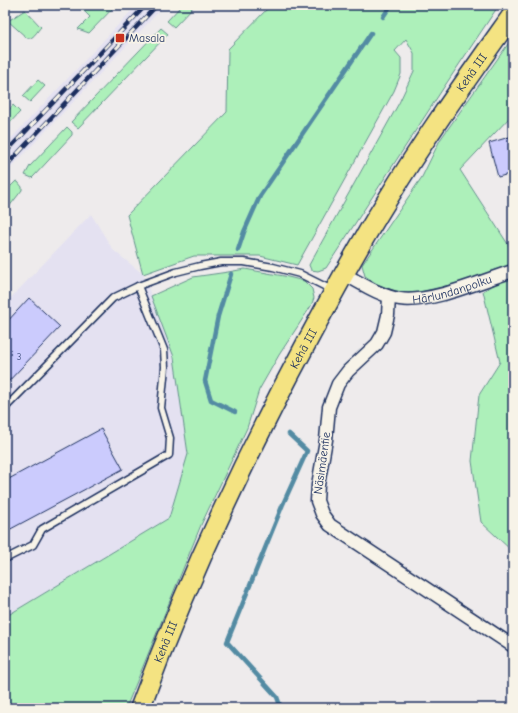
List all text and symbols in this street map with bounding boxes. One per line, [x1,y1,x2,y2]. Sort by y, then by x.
place label: Masala [129,31,165,45]
marker: Masala [114,32,126,44]
street label: Kehä III [453,50,490,94]
street label: Härlundanpolku [412,272,494,307]
street label: Kehä III [287,326,320,371]
house number: 3 [16,351,22,363]
street label: Näsimäentie [311,431,333,495]
street label: Kehä III [151,619,180,665]

